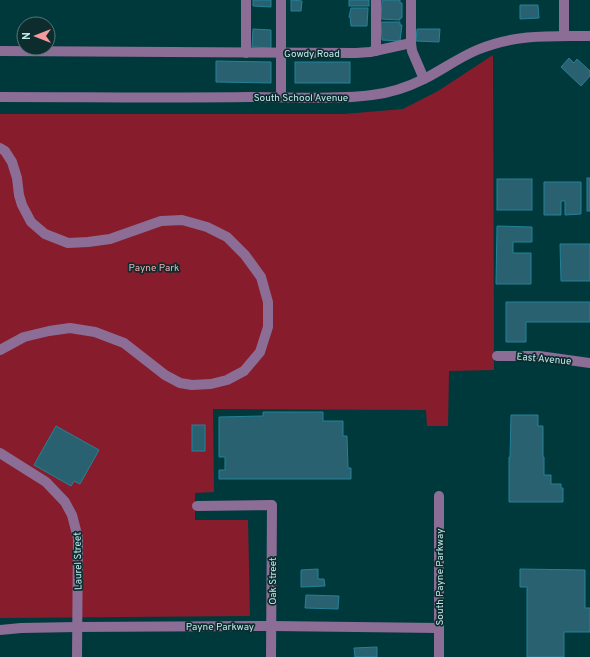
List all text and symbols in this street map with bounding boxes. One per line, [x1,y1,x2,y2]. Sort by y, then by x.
north arrow [16,16,56,56]
text: N [20,32,34,40]
street label: Gowdy Road [284,48,340,61]
street label: South School Avenue [254,92,348,105]
park label: Payne Park [129,262,179,275]
street label: East Avenue [516,351,572,368]
street label: South Payne Parkway [434,529,447,625]
street label: Laurel Street [71,532,86,590]
street label: Oak Street [267,557,280,605]
street label: Payne Parkway [186,621,254,634]

